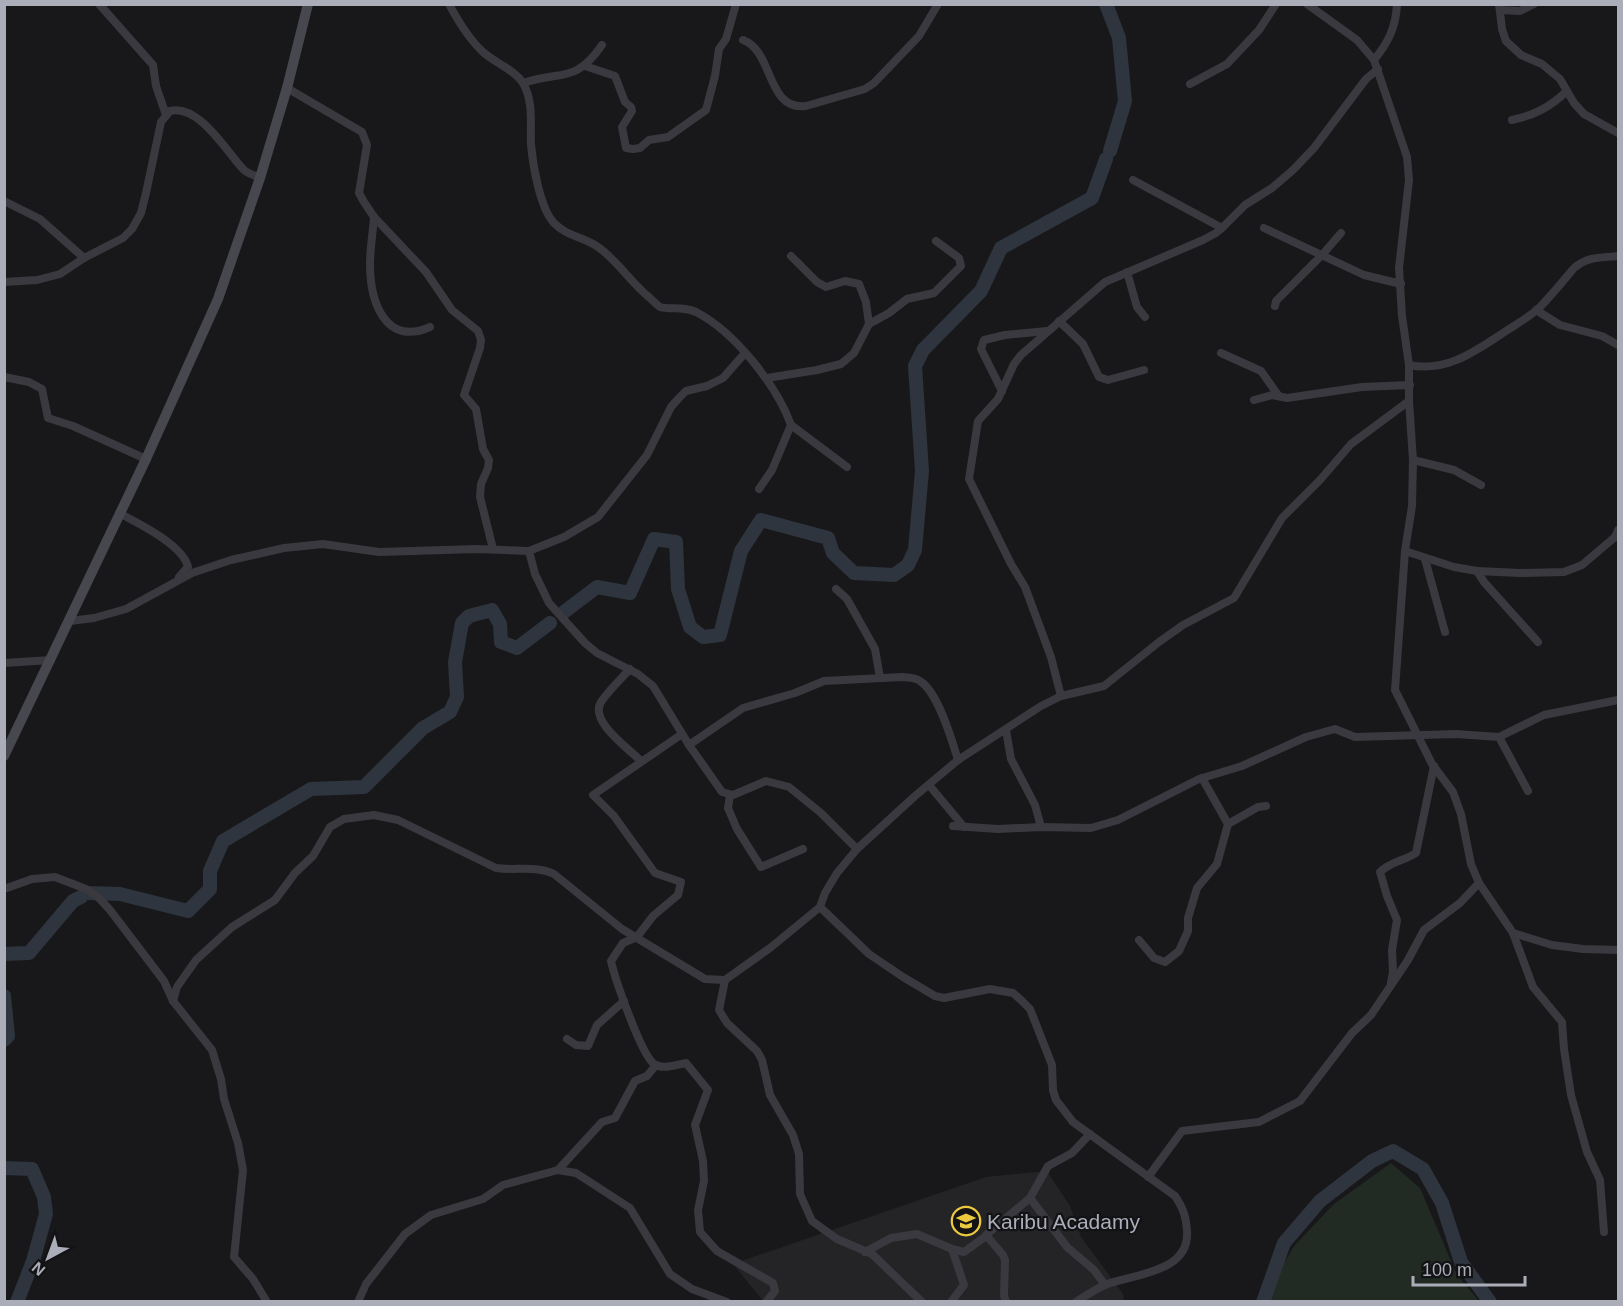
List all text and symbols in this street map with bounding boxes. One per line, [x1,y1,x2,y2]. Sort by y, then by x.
school or university icon: Karibu Acadamy [950,1205,982,1237]
place label: Karibu Acadamy [987,1210,1140,1233]
north arrow [18,1228,78,1288]
scale bar [1413,1249,1526,1287]
text: N [29,1259,48,1279]
text: 100 m [1422,1260,1472,1280]

